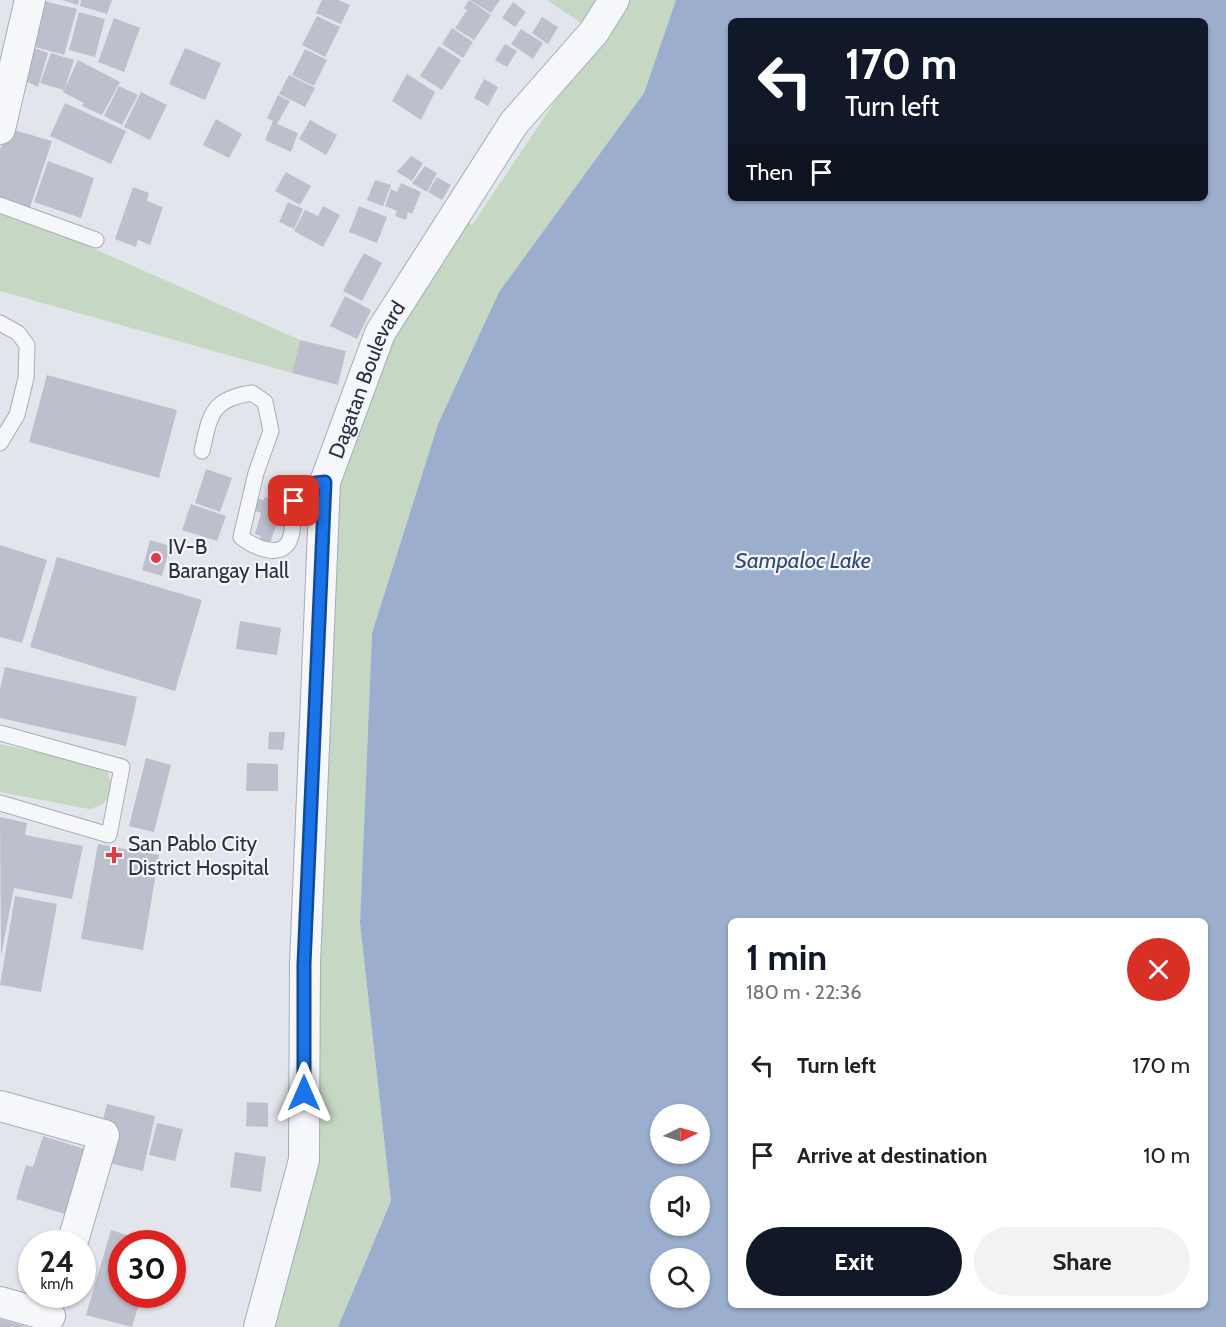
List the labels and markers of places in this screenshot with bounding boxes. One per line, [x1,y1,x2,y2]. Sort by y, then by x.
pin [268,475,319,526]
place label: IV-B Barangay Hall [168,534,289,583]
marker: IV-B Barangay Hall [149,551,163,565]
place label: San Pablo City District Hospital [128,831,269,880]
marker: San Pablo City District Hospital [105,846,123,864]

